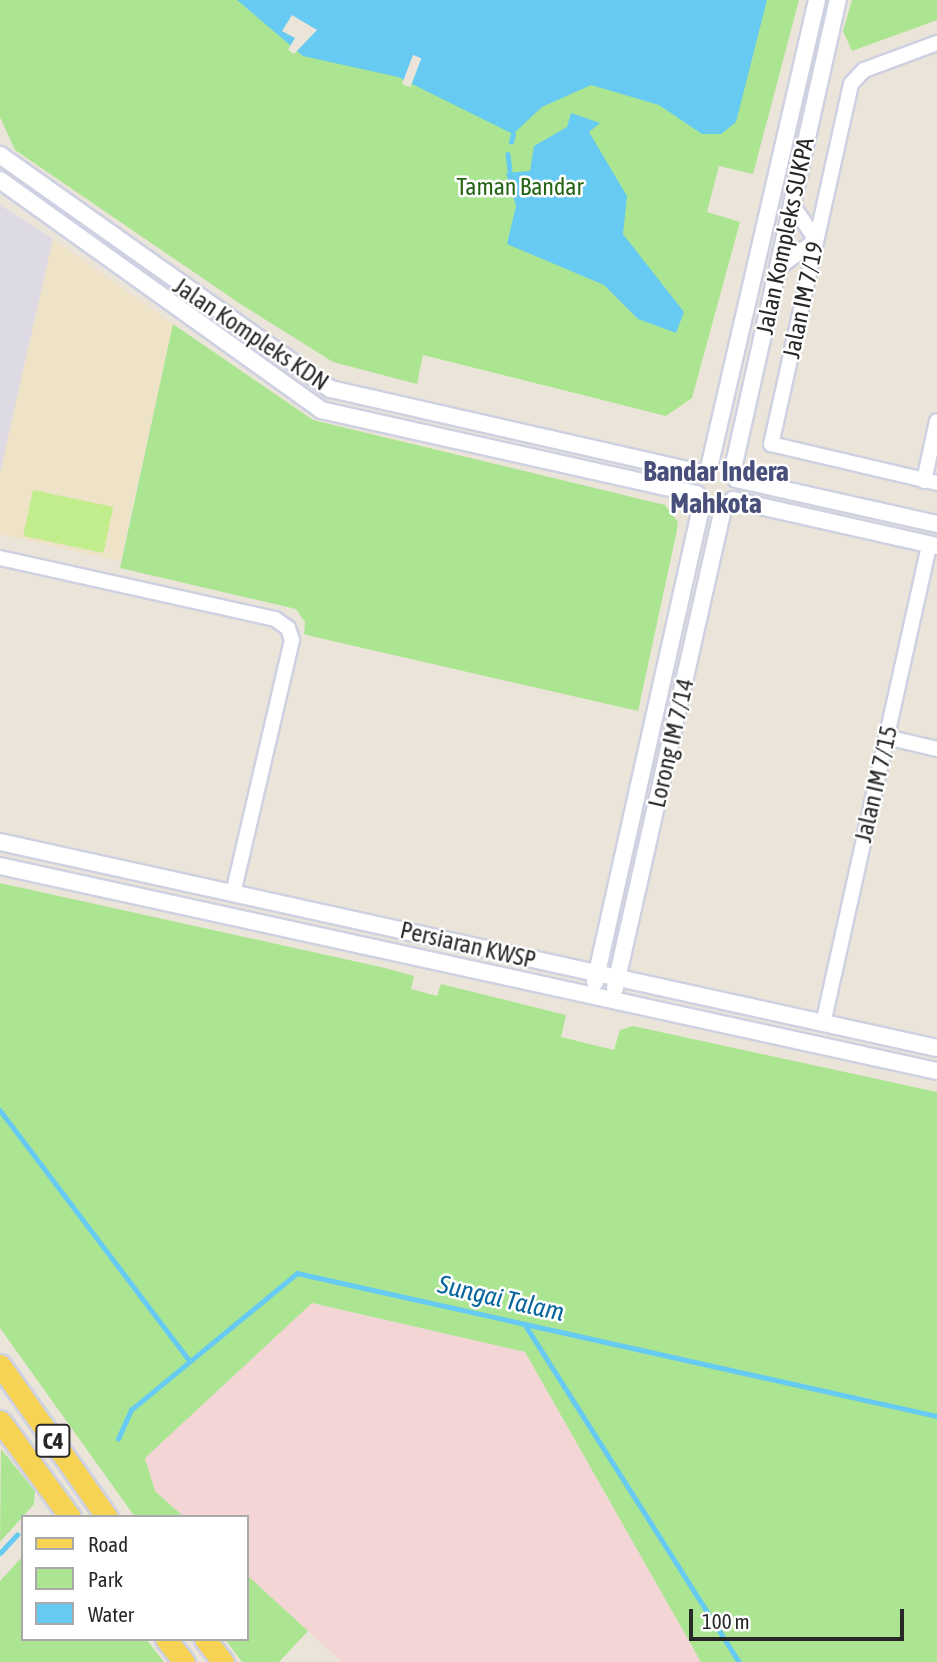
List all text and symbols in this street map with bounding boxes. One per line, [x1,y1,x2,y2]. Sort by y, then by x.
street label: Jalan Kompleks SUKPA [750,135,820,337]
park label: Taman Bandar [456,173,584,201]
street label: Jalan IM 7/19 [777,239,829,361]
street label: Jalan Kompleks KDN [168,271,334,397]
district label: Bandar Indera Mahkota [643,454,789,520]
street label: Lorong IM 7/14 [642,676,700,810]
street label: Jalan IM 7/15 [849,723,903,845]
street label: Persiaran KWSP [397,915,539,975]
water label: Sungai Talam [435,1269,567,1329]
road number: C4 [34,1422,72,1460]
legend [21,1515,248,1641]
text: Road [88,1532,128,1556]
text: Park [88,1567,123,1591]
scale bar [692,1596,907,1640]
text: Water [88,1602,134,1626]
text: 100 m [702,1609,750,1633]

